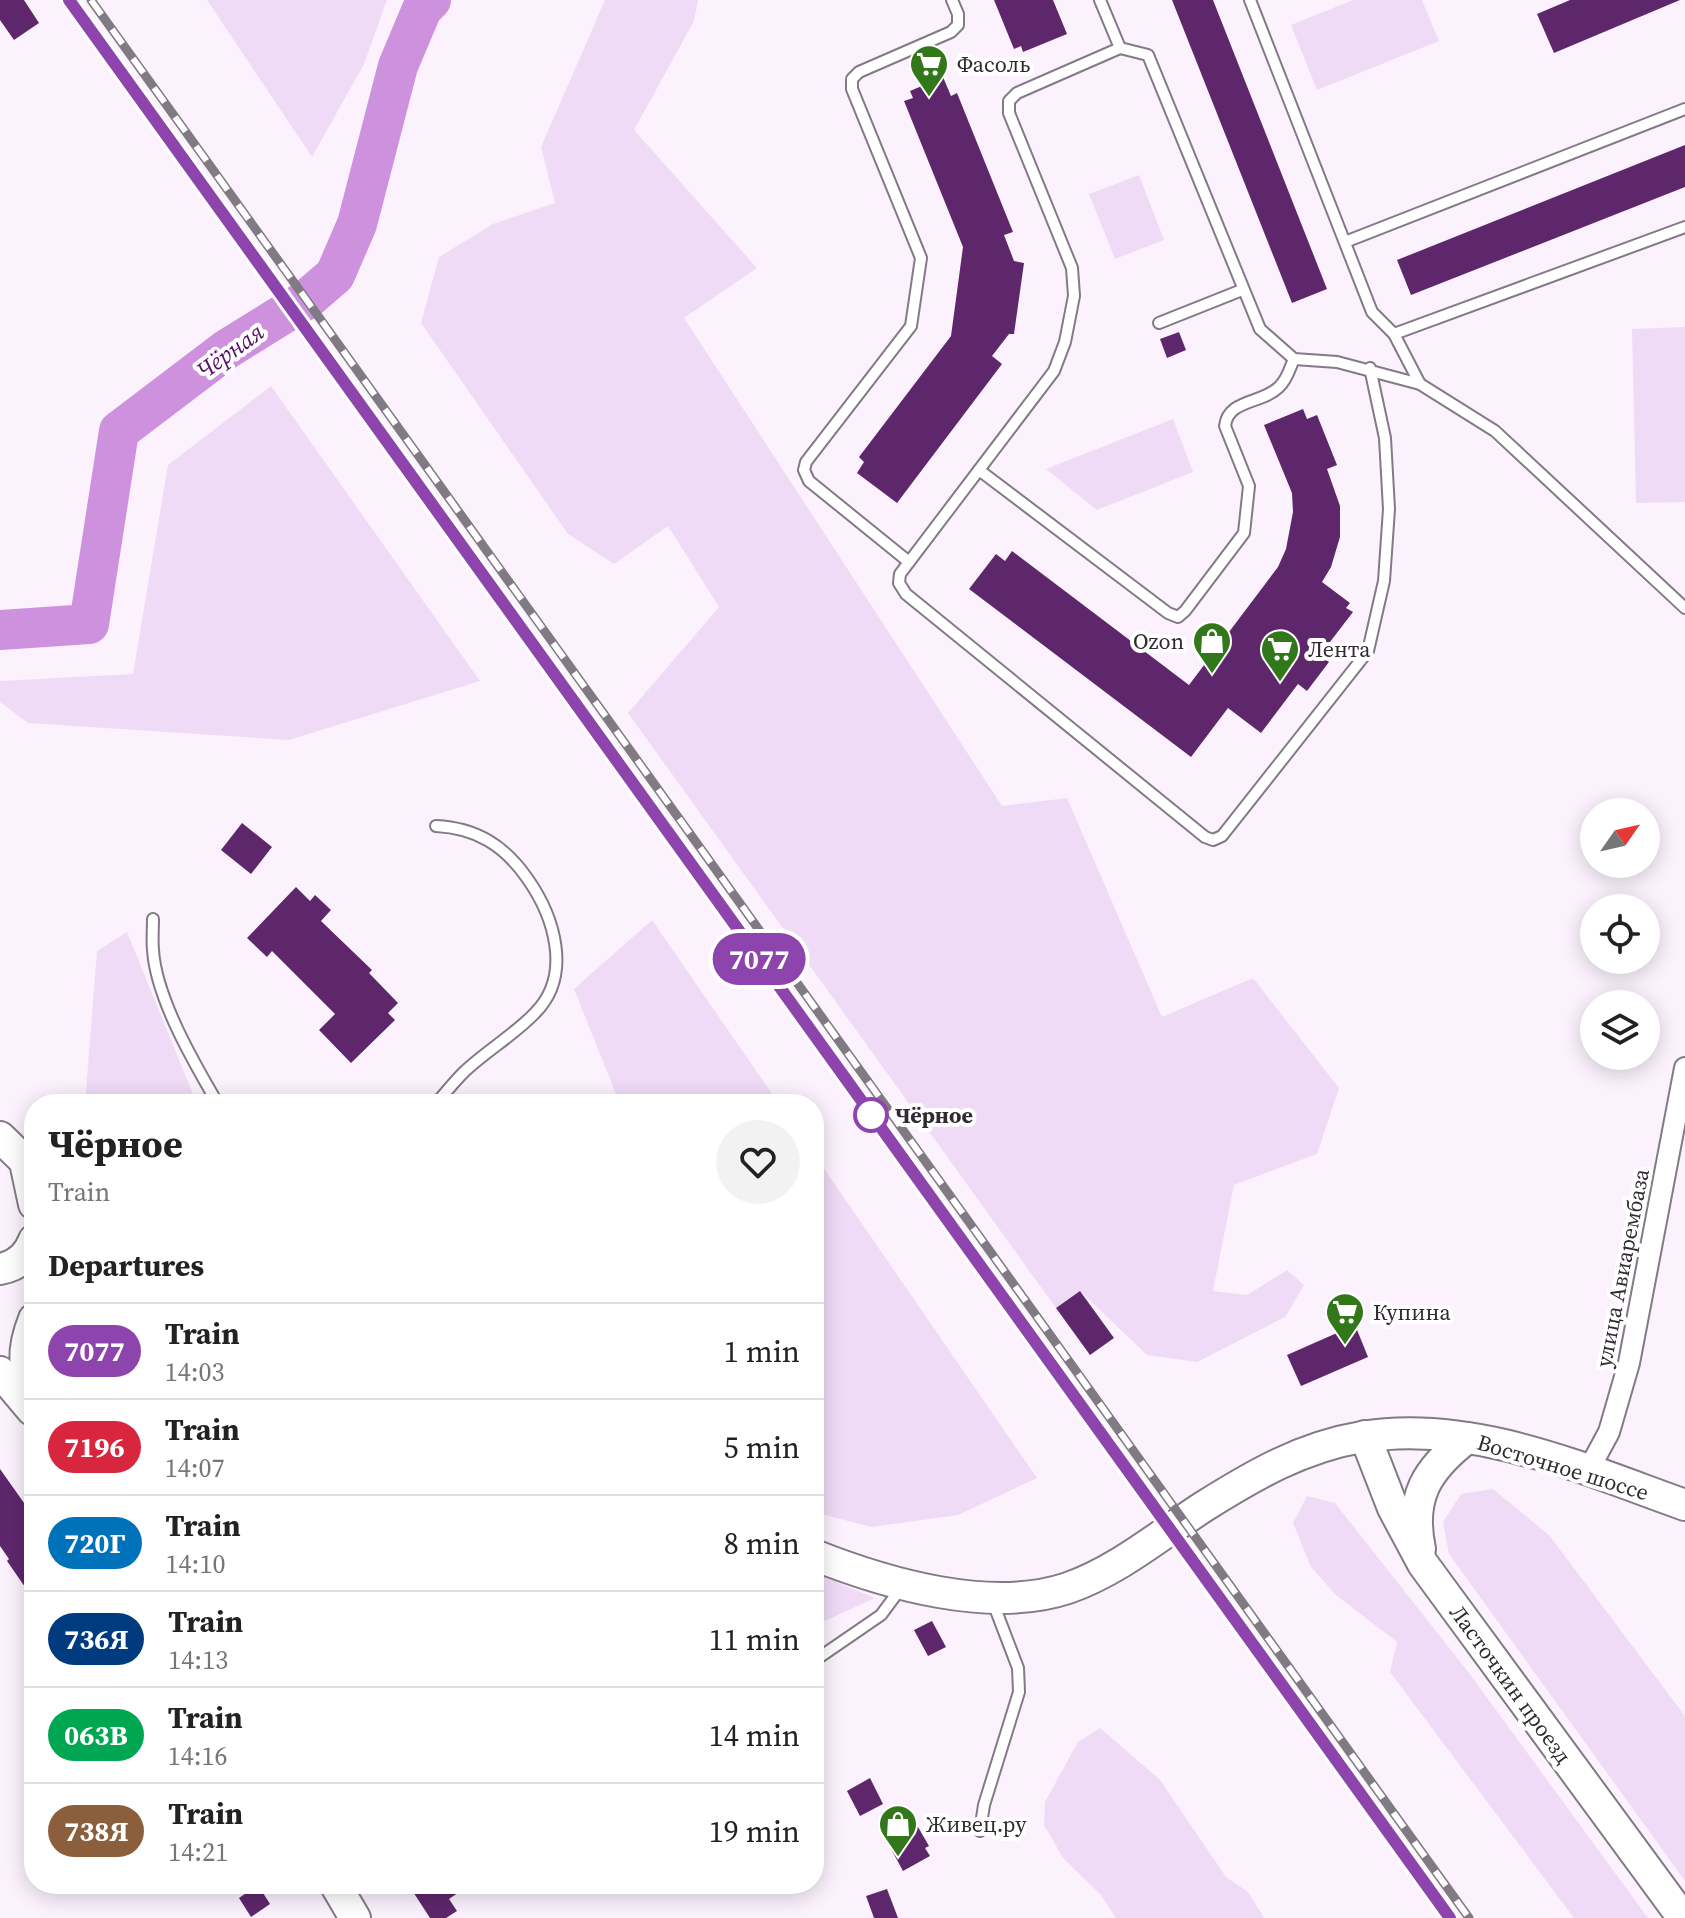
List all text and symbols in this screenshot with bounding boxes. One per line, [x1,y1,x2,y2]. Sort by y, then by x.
supermarket icon: Фасоль [908,43,950,98]
place label: Фасоль [957,49,1030,79]
water label: Чёрная [190,315,270,387]
shop icon: Ozon [1191,620,1233,675]
place label: Ozon [1133,626,1184,656]
supermarket icon: Лента [1259,628,1301,683]
place label: Лента [1308,634,1371,664]
north arrow [1580,798,1660,878]
map controls [1580,798,1660,1070]
button: locate [1580,894,1660,974]
line badge: 7077 [703,933,815,985]
text: 7077 [729,940,789,978]
button: layers [1580,990,1660,1070]
marker: Чёрное [854,1098,888,1132]
place label: Чёрное [895,1100,973,1130]
text: Чёрное [48,1118,183,1170]
button: heart [716,1120,800,1204]
street label: улица Авиарембаза [1588,1165,1656,1370]
text: Train [48,1174,110,1210]
text: Departures [48,1245,204,1286]
supermarket icon: Купина [1324,1291,1366,1346]
place label: Купина [1373,1297,1451,1327]
text: Train [165,1313,240,1354]
text: 1 min [724,1331,800,1372]
text: 7077 [64,1332,125,1370]
text: 14:03 [165,1354,225,1390]
text: Train [165,1409,240,1450]
text: 5 min [724,1427,800,1468]
street label: Восточное шоссе [1474,1427,1652,1507]
text: 7196 [64,1428,125,1466]
text: 14:07 [165,1450,225,1486]
text: Train [166,1505,241,1546]
text: 8 min [724,1523,800,1564]
text: 720Г [64,1524,126,1562]
text: 14:10 [166,1546,225,1582]
street label: Ласточкин проезд [1443,1599,1579,1769]
text: Train [168,1601,243,1642]
text: 11 min [709,1619,800,1660]
text: 736Я [64,1620,128,1658]
text: 14:13 [168,1642,228,1678]
text: Train [168,1697,243,1738]
text: 14 min [709,1715,800,1756]
text: 063В [64,1716,128,1754]
text: 14:16 [168,1738,228,1774]
text: Train [168,1793,243,1834]
shop icon: Живец.ру [877,1803,919,1858]
place label: Живец.ру [926,1809,1027,1839]
text: 19 min [709,1811,800,1852]
text: 738Я [64,1812,128,1850]
text: 14:21 [168,1834,228,1870]

